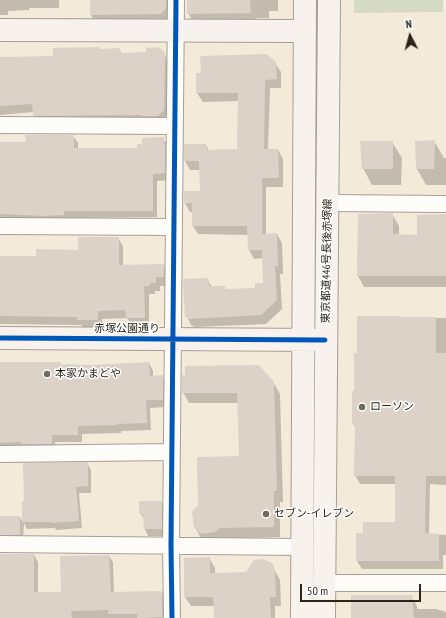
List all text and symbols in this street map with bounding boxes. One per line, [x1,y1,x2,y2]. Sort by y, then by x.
north arrow [390,16,430,56]
text: N [405,17,412,31]
street label: 東京都道446号長後赤塚線 [319,198,335,324]
street label: 赤塚公園通り [94,322,160,336]
place label: 本家かまどや [55,367,121,381]
marker: 本家かまどや [42,369,52,379]
place label: ローソン [370,400,414,414]
marker: ローソン [357,402,367,412]
place label: セブン-イレブン [274,507,354,521]
marker: セブン-イレブン [261,509,271,519]
scale bar [302,576,423,602]
text: 50 m [307,583,328,598]

